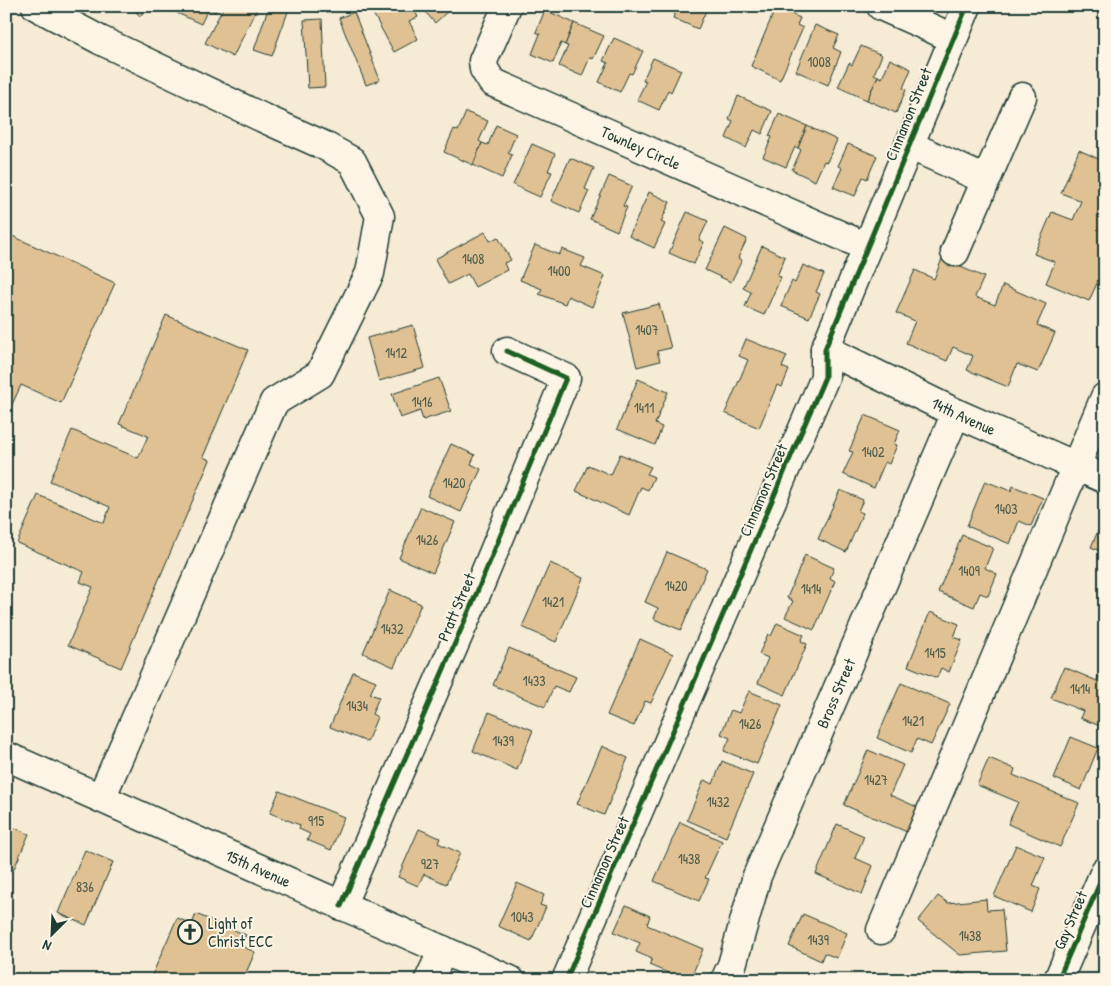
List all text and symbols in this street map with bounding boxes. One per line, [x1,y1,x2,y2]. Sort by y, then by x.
house number: 1008 [807,52,831,71]
street label: Cinnamon Street [879,64,937,164]
street label: Townley Circle [598,120,685,175]
house number: 1408 [462,249,484,268]
house number: 1400 [548,261,570,280]
house number: 1407 [635,320,659,339]
house number: 1412 [385,343,407,362]
house number: 1416 [412,392,433,411]
street label: 14th Avenue [928,392,1000,440]
house number: 1411 [634,398,654,417]
street label: Cinnamon Street [734,440,793,540]
house number: 1402 [861,442,885,461]
house number: 1420 [442,473,466,492]
house number: 1403 [995,499,1017,518]
house number: 1426 [416,530,439,549]
house number: 1409 [958,561,980,580]
street label: Pratt Street [432,569,480,644]
house number: 1420 [664,576,688,595]
house number: 1414 [801,579,821,598]
house number: 1421 [542,592,564,611]
house number: 1432 [380,619,404,638]
house number: 1415 [924,643,946,662]
street label: Bross Street [811,654,861,732]
house number: 1433 [523,671,545,690]
house number: 1414 [1070,679,1090,698]
house number: 1434 [346,696,368,715]
house number: 1421 [902,711,924,730]
house number: 1426 [739,714,762,733]
house number: 1439 [492,731,514,750]
house number: 1427 [864,770,888,789]
house number: 1432 [706,792,730,811]
house number: 915 [308,811,324,830]
street label: Cinnamon Street [574,812,634,912]
street label: 15th Avenue [222,844,295,892]
house number: 1438 [678,849,700,868]
house number: 927 [421,854,439,873]
house number: 836 [76,877,94,896]
street label: Gay Street [1048,887,1092,953]
house number: 1043 [511,907,533,926]
north arrow [28,908,78,958]
place label: Light of Christ ECC [208,912,273,952]
church icon: Light of Christ ECC [177,919,203,945]
house number: 1438 [959,926,981,945]
house number: 1439 [807,930,829,949]
text: N [39,936,54,957]

